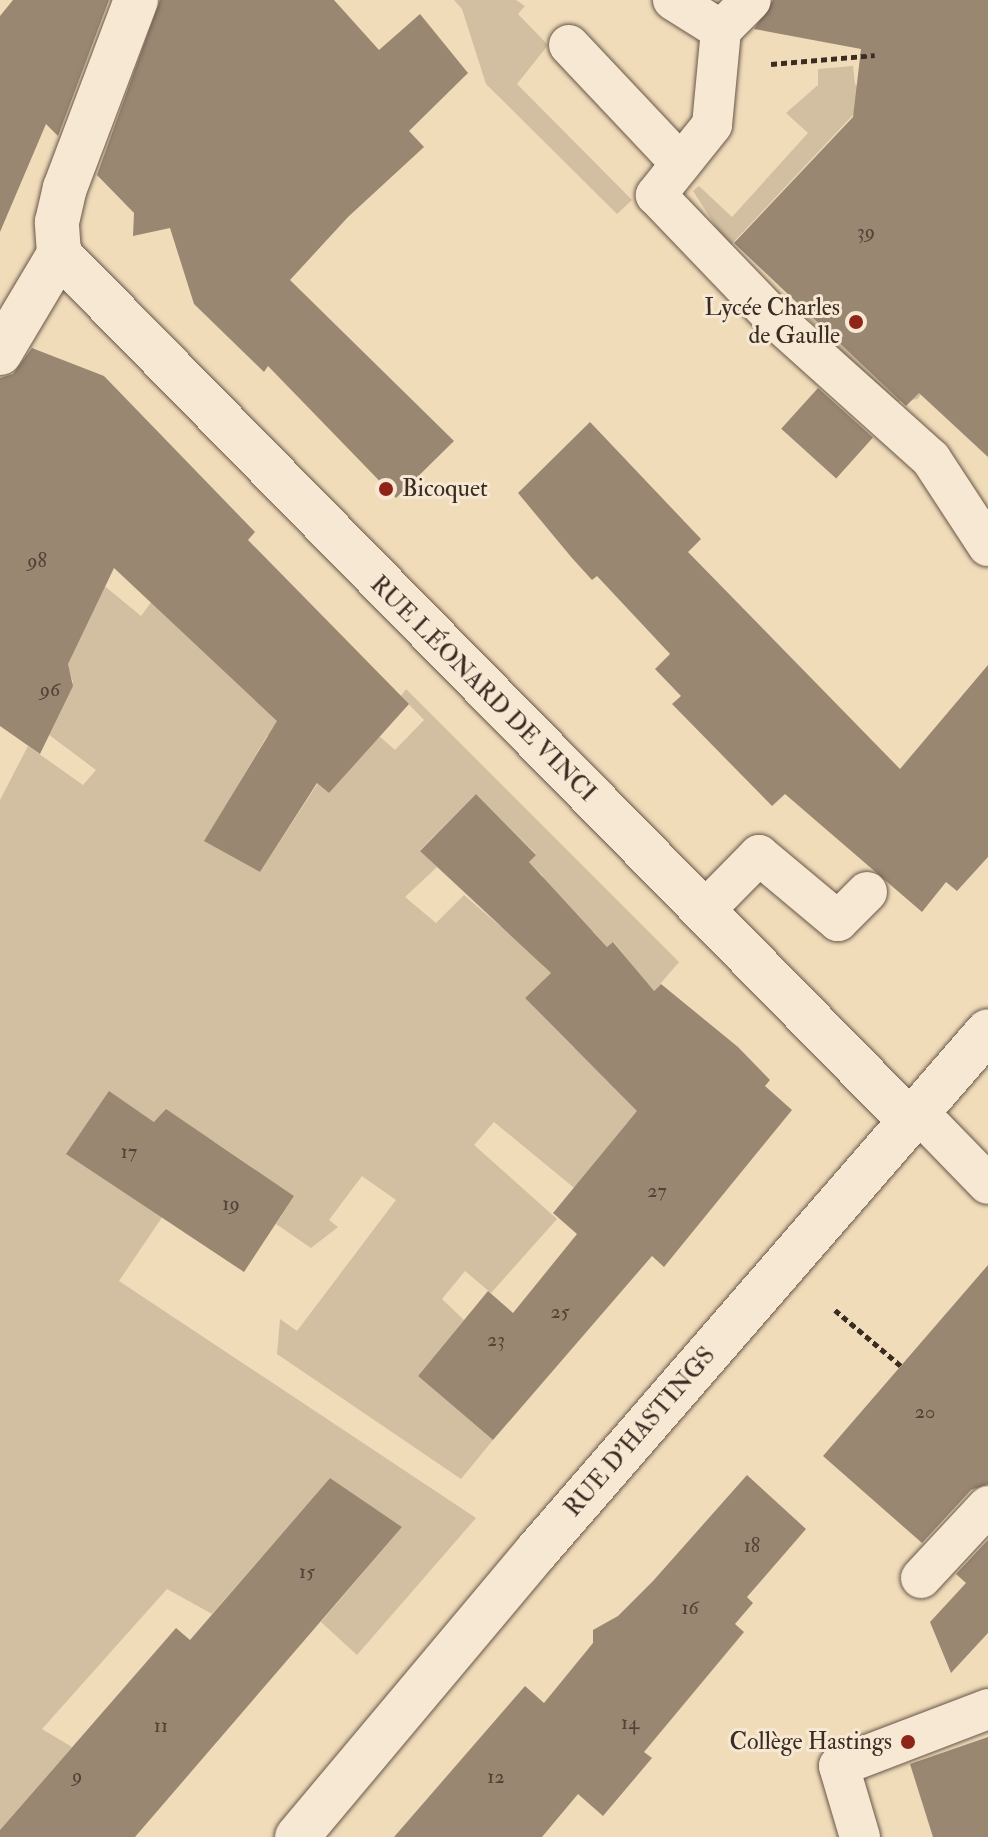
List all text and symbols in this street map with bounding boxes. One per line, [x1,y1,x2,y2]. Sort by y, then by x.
house number: 39 [857,219,875,243]
place label: Lycée Charles de Gaulle [704,294,840,350]
marker: Lycée Charles de Gaulle [847,313,865,331]
place label: Bicoquet [402,475,488,503]
marker: Bicoquet [377,480,395,498]
house number: 98 [27,548,47,572]
street label: RUE LÉONARD DE VINCI [364,570,602,808]
house number: 96 [40,677,60,701]
house number: 17 [121,1139,137,1163]
house number: 27 [647,1178,667,1202]
house number: 19 [222,1191,240,1215]
house number: 25 [551,1299,569,1323]
house number: 23 [487,1327,505,1351]
street label: RUE D'HASTINGS [559,1341,721,1523]
house number: 20 [915,1399,935,1423]
house number: 18 [744,1533,760,1557]
house number: 15 [299,1559,315,1583]
house number: 16 [681,1595,699,1619]
house number: 14 [621,1710,639,1734]
house number: 11 [154,1713,168,1737]
place label: Collège Hastings [730,1728,892,1756]
marker: Collège Hastings [899,1733,917,1751]
house number: 9 [72,1763,82,1787]
house number: 12 [487,1764,505,1788]

